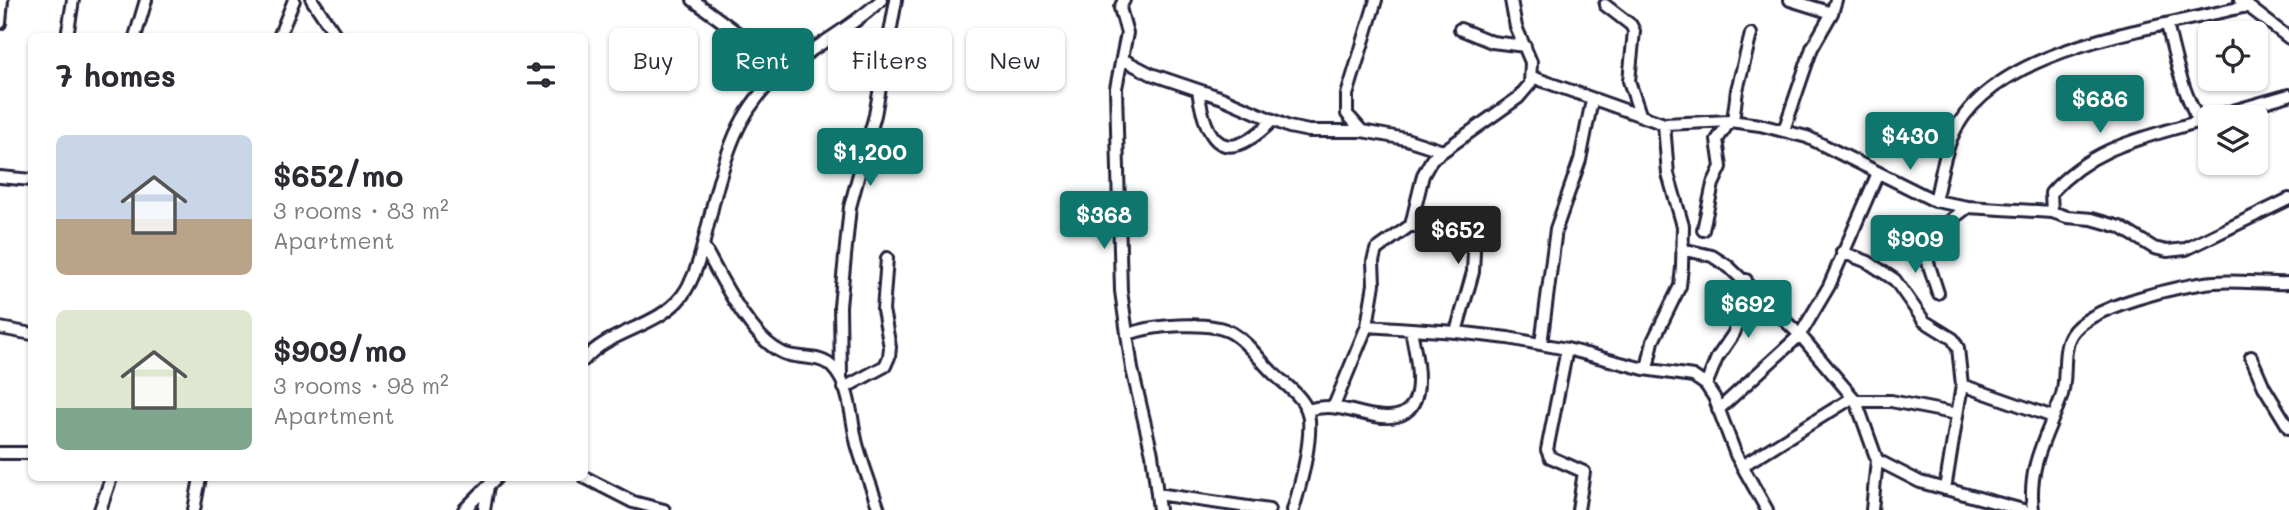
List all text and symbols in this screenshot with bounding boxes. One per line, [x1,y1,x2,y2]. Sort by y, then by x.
map controls [2198,21,2268,175]
button: locate [2198,21,2268,91]
chip: Buy [609,28,698,91]
chip: Rent [712,28,814,91]
chip: Filters [828,28,952,91]
chip: New [966,28,1065,91]
text: 7 homes [56,55,176,95]
icon: filters [522,56,560,94]
pin: $686 [2059,76,2141,135]
text: $686 [2072,83,2128,113]
button: layers [2198,105,2268,175]
pin: $430 [1869,113,1951,172]
text: $430 [1881,120,1939,150]
pin: $1,200 [813,128,927,188]
text: $1,200 [833,136,907,166]
text: $652/mo [273,155,404,195]
icon: home [112,163,196,247]
pin: $368 [1063,191,1145,251]
text: 3 rooms · 83 m² [273,195,449,225]
text: $368 [1076,199,1132,229]
pin: $652 [1417,206,1499,266]
text: $652 [1431,214,1485,244]
pin: $909 [1874,216,1956,275]
text: $909 [1887,223,1943,253]
text: Apartment [273,225,395,255]
pin: $692 [1707,280,1789,340]
text: $692 [1721,288,1775,318]
text: $909/mo [273,330,406,370]
icon: home [112,338,196,422]
text: 3 rooms · 98 m² [273,370,449,400]
text: Apartment [273,400,395,430]

